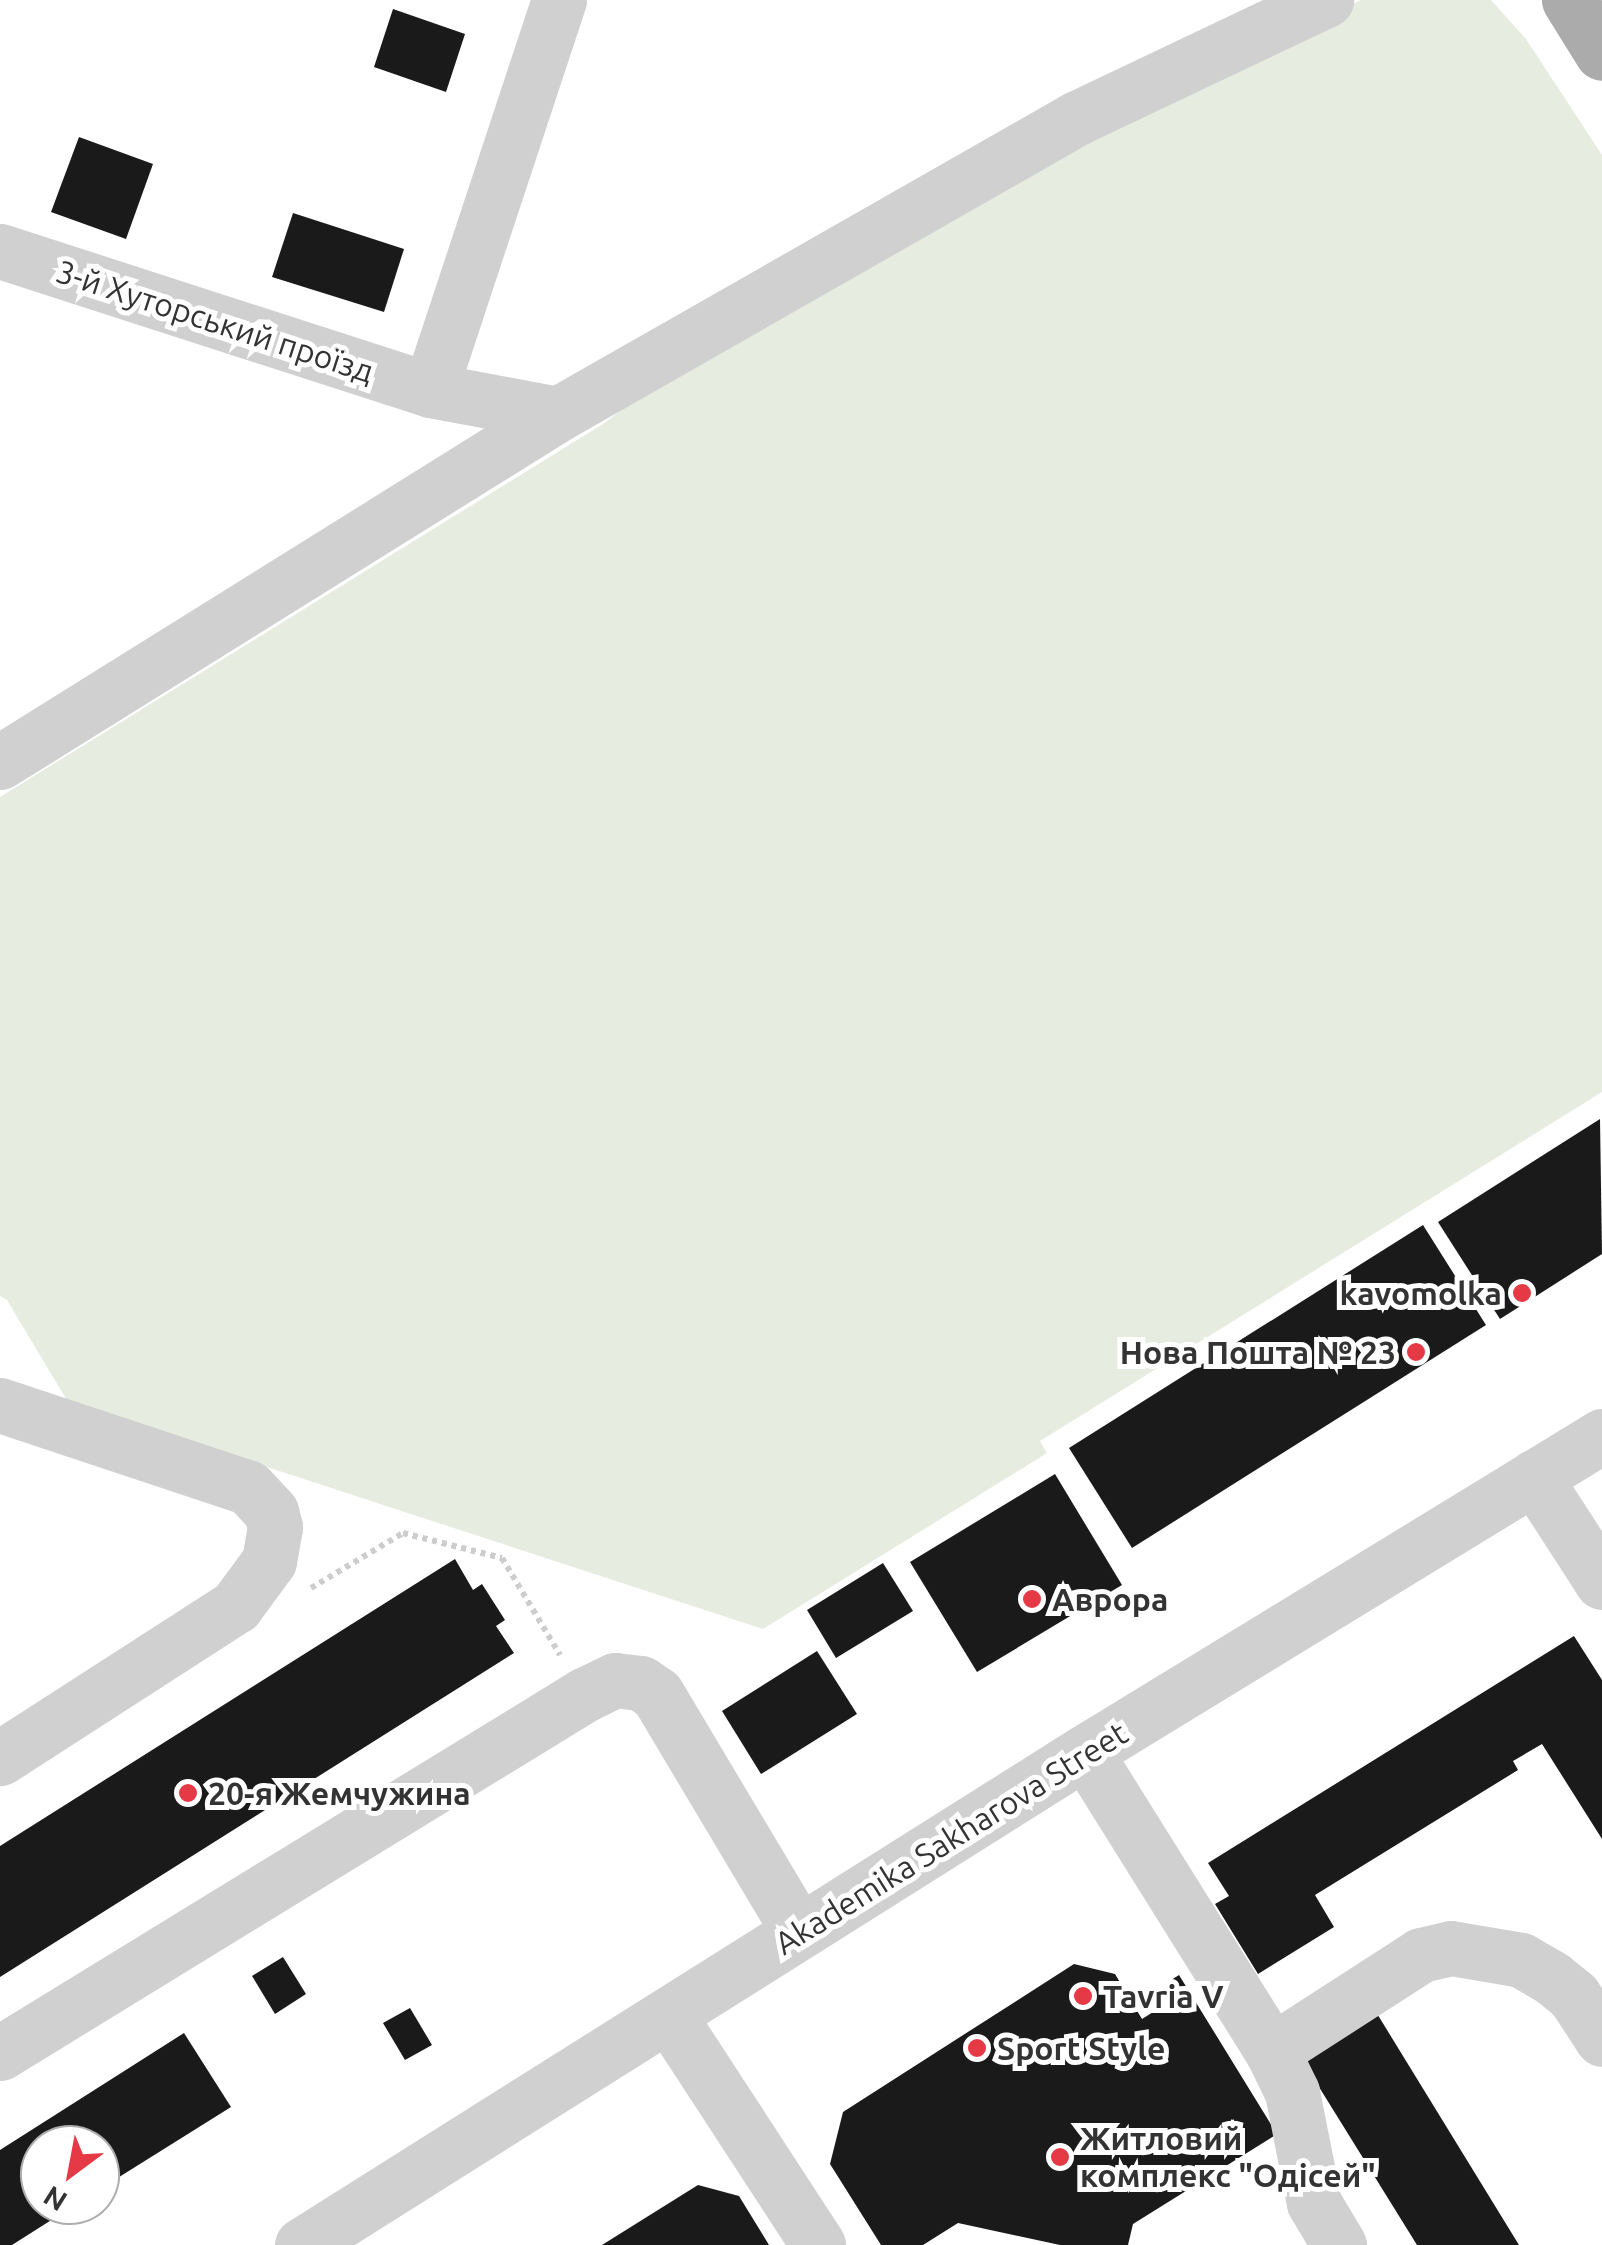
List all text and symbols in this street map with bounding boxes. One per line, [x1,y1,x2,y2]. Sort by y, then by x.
street label: 3-й Хуторський проїзд [51,251,379,391]
place label: kavomolka [1340,1274,1502,1312]
marker: kavomolka [1511,1282,1533,1304]
place label: Нова Пошта № 23 [1120,1333,1396,1371]
marker: Нова Пошта № 23 [1405,1341,1427,1363]
place label: Аврора [1052,1580,1168,1618]
marker: Аврора [1021,1588,1043,1610]
street label: Akademika Sakharova Street [768,1713,1134,1963]
place label: 20-я Жемчужина [208,1774,471,1812]
marker: 20-я Жемчужина [177,1782,199,1804]
place label: Tavria V [1103,1977,1224,2015]
marker: Tavria V [1072,1985,1094,2007]
place label: Sport Style [997,2029,1165,2067]
marker: Sport Style [966,2037,988,2059]
place label: Житловий комплекс "Одісей" [1080,2120,1376,2195]
north arrow [20,2125,120,2225]
marker: Житловий комплекс "Одісей" [1049,2146,1071,2168]
text: N [38,2180,72,2218]

